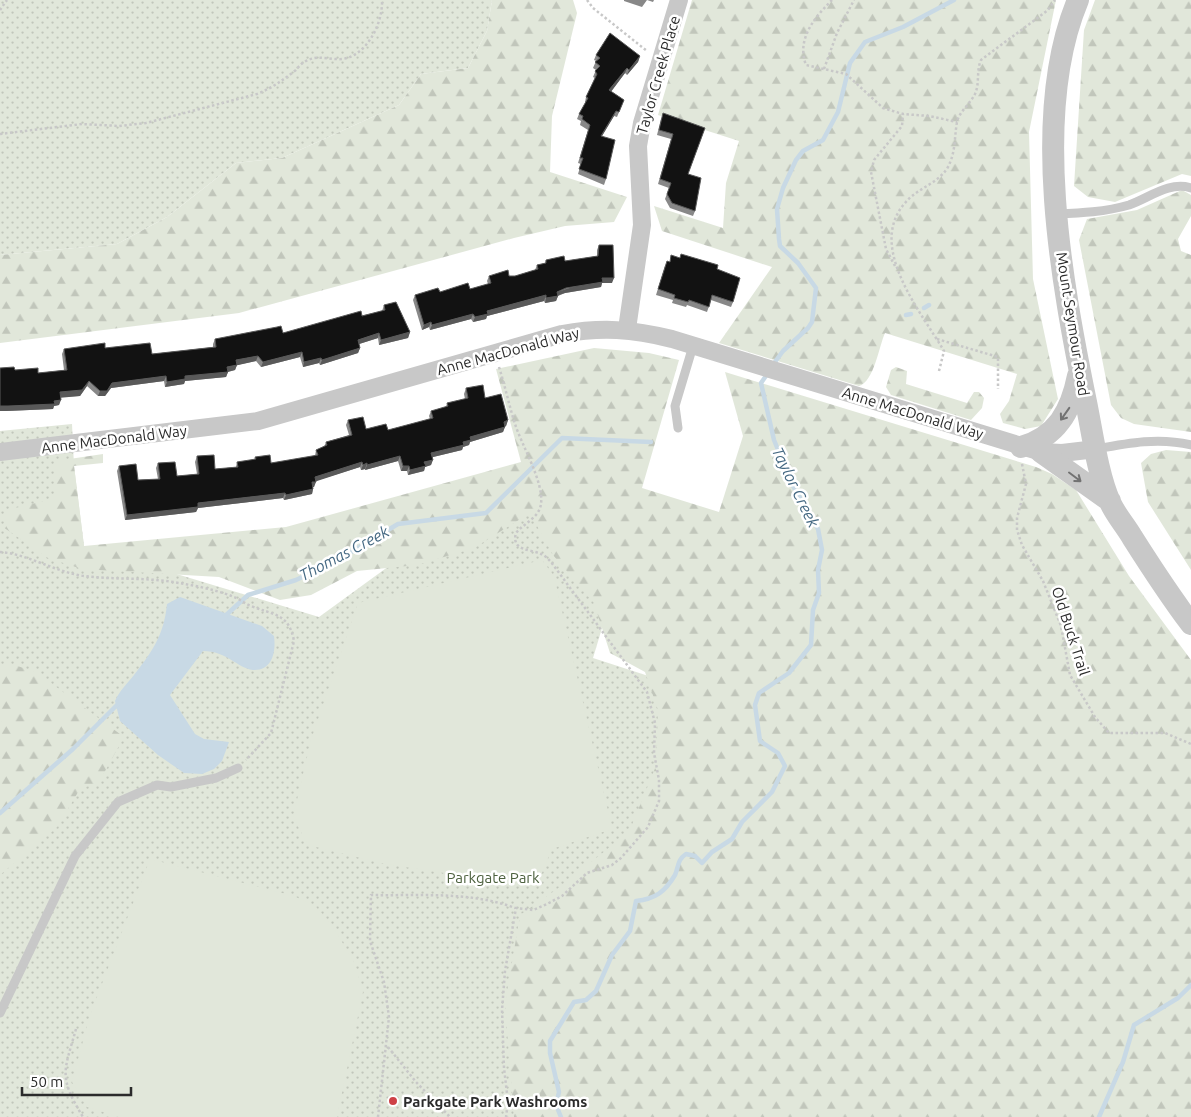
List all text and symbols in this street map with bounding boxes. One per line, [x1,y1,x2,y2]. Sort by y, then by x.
street label: Taylor Creek Place [633,14,683,136]
street label: Mount Seymour Road [1053,251,1093,397]
street label: Anne MacDonald Way [435,324,581,378]
street label: Anne MacDonald Way [840,383,986,443]
one-way arrow [1060,407,1070,421]
street label: Anne MacDonald Way [40,422,188,456]
water label: Taylor Creek [769,444,824,531]
one-way arrow [1068,471,1081,482]
water label: Thomas Creek [296,521,393,584]
street label: Old Buck Trail [1049,584,1093,678]
park label: Parkgate Park [446,869,540,886]
scale bar [22,1064,131,1096]
text: 50 m [30,1073,63,1090]
place label: Parkgate Park Washrooms [403,1093,587,1110]
marker: Parkgate Park Washrooms [387,1095,399,1107]

